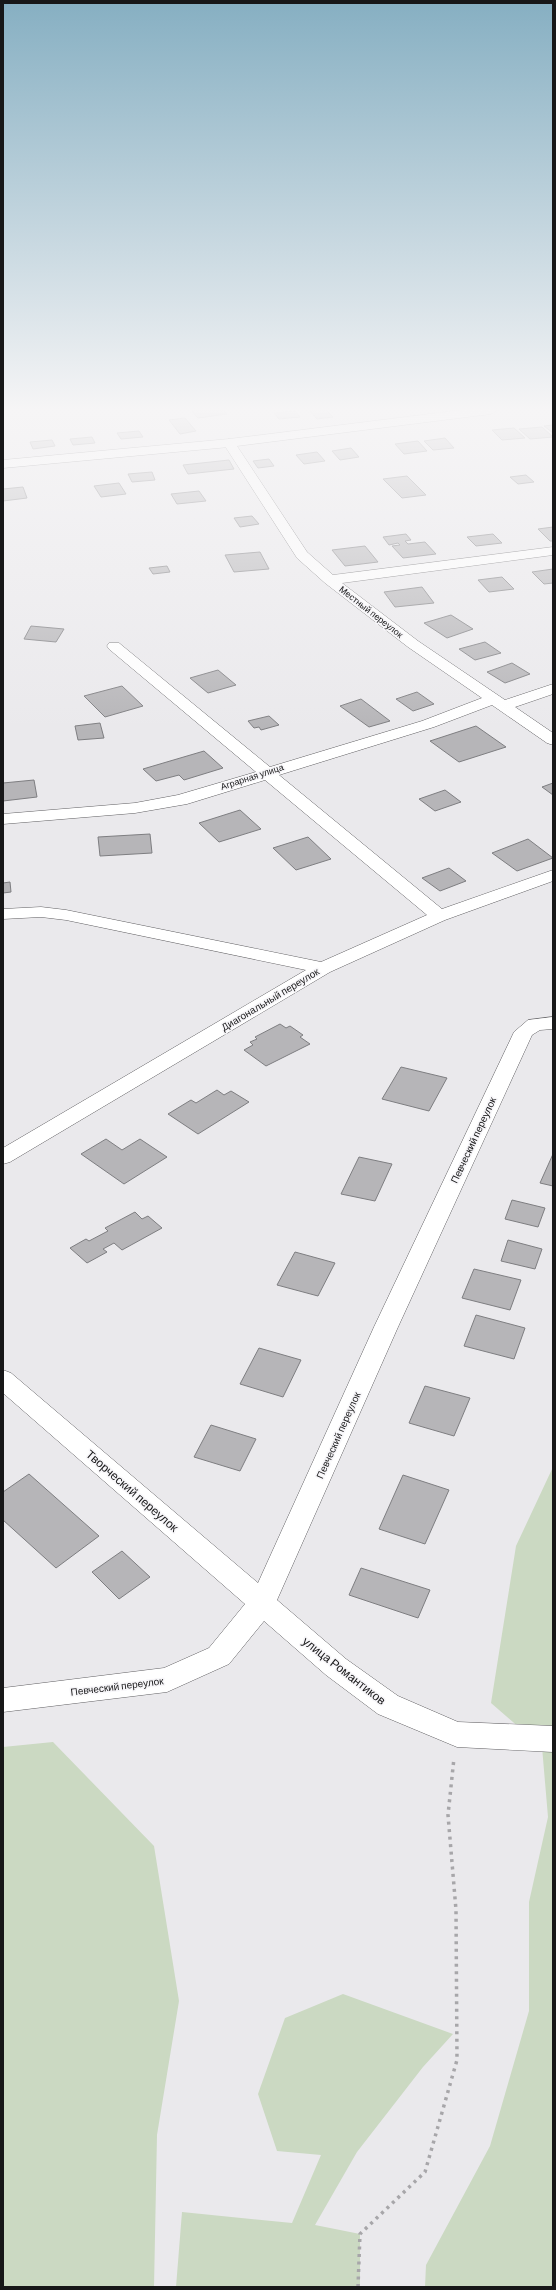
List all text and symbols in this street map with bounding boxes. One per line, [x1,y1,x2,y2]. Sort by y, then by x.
street label: Местный переулок [337,583,405,640]
street label: Аграрная улица [219,761,285,792]
street label: Диагональный переулок [219,965,322,1033]
street label: Певческий переулок [448,1094,498,1185]
street label: Певческий переулок [313,1389,363,1480]
street label: Творческий переулок [83,1446,182,1535]
street label: улица Романтиков [300,1633,389,1708]
street label: Певческий переулок [70,1674,165,1698]

